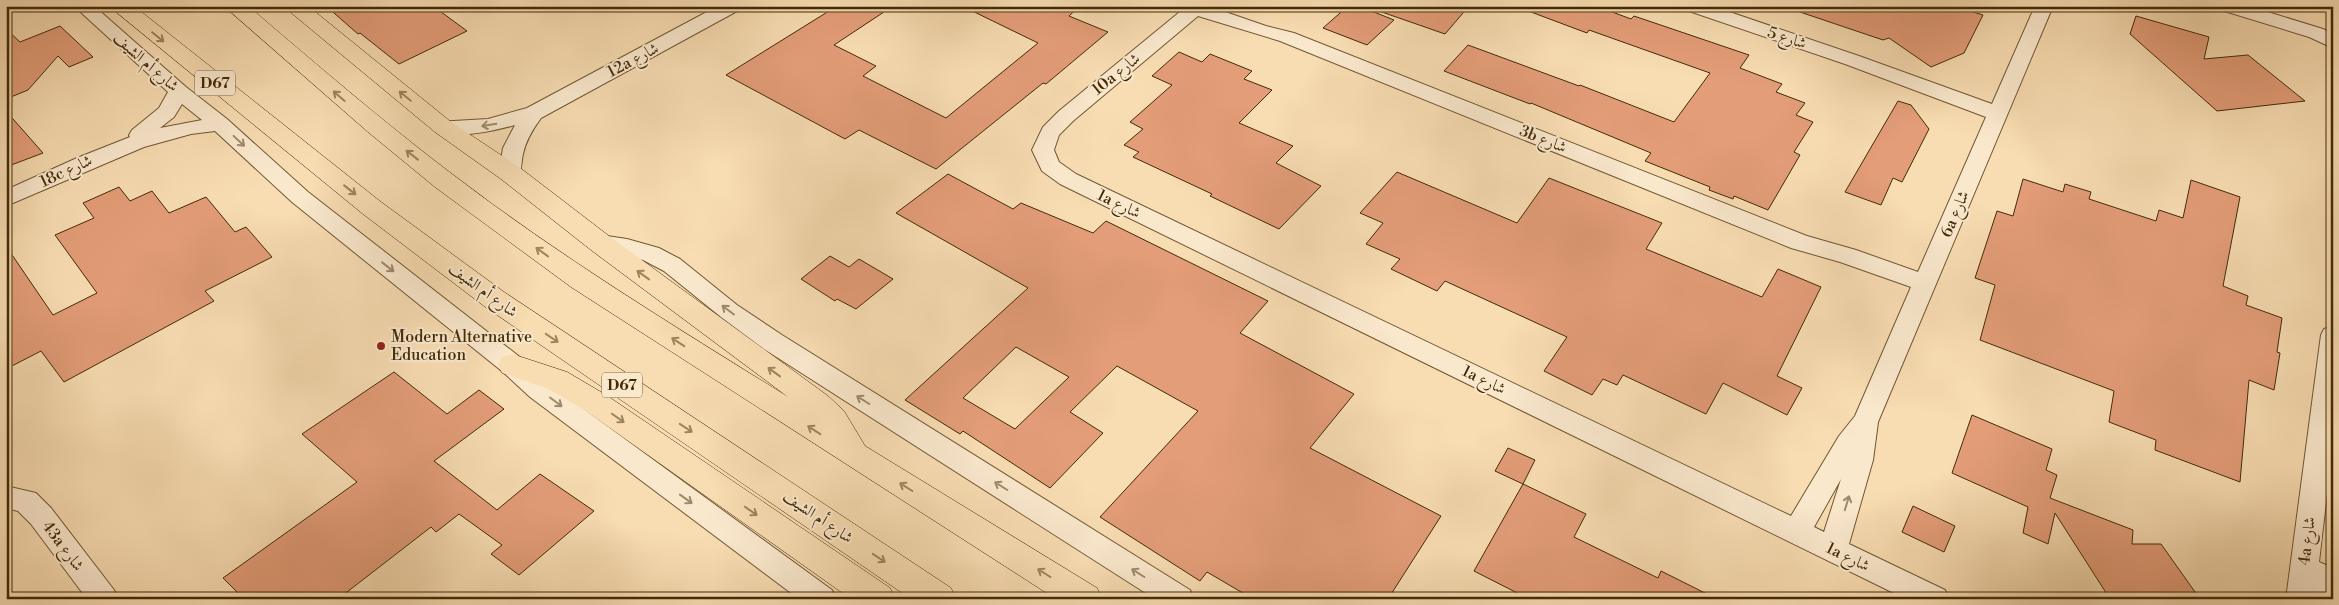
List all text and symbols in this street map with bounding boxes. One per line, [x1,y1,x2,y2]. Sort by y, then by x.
street label: شارع 5 [1764,22,1809,57]
street label: شارع أم الشيف [106,26,184,99]
one-way arrow [151,31,164,42]
street label: 12a شارع [604,38,664,85]
street label: 10a شارع [1088,49,1146,102]
road number: D67 [195,70,235,96]
one-way arrow [333,90,346,101]
one-way arrow [399,91,412,102]
one-way arrow [482,121,498,131]
street label: 3b شارع [1515,121,1569,160]
one-way arrow [233,136,246,147]
street label: 18c شارع [37,150,97,195]
one-way arrow [406,150,419,161]
one-way arrow [343,185,356,196]
street label: 1a شارع [1093,185,1144,226]
street label: 6a شارع [1936,188,1977,242]
one-way arrow [535,247,549,257]
street label: شارع أم الشيف [442,257,523,325]
one-way arrow [382,262,395,273]
one-way arrow [637,270,651,281]
one-way arrow [721,305,735,315]
place label: Modern Alternative Education [391,327,532,365]
one-way arrow [544,333,558,343]
one-way arrow [671,337,685,347]
marker: Modern Alternative Education [375,340,387,352]
street label: 1a شارع [1458,361,1509,402]
one-way arrow [767,367,781,377]
road number: D67 [602,372,642,398]
one-way arrow [857,394,871,404]
one-way arrow [549,397,562,408]
one-way arrow [611,413,625,423]
one-way arrow [679,423,693,433]
one-way arrow [808,424,822,434]
one-way arrow [994,481,1008,492]
one-way arrow [899,482,913,492]
street label: شارع أم الشيف [777,484,858,551]
one-way arrow [679,494,693,504]
one-way arrow [1843,495,1853,511]
one-way arrow [744,506,758,516]
street label: 4a شارع [2294,516,2323,567]
street label: 43a شارع [35,517,88,577]
street label: 1a شارع [1822,538,1873,579]
one-way arrow [872,553,886,563]
one-way arrow [1132,567,1146,577]
one-way arrow [1037,568,1051,578]

